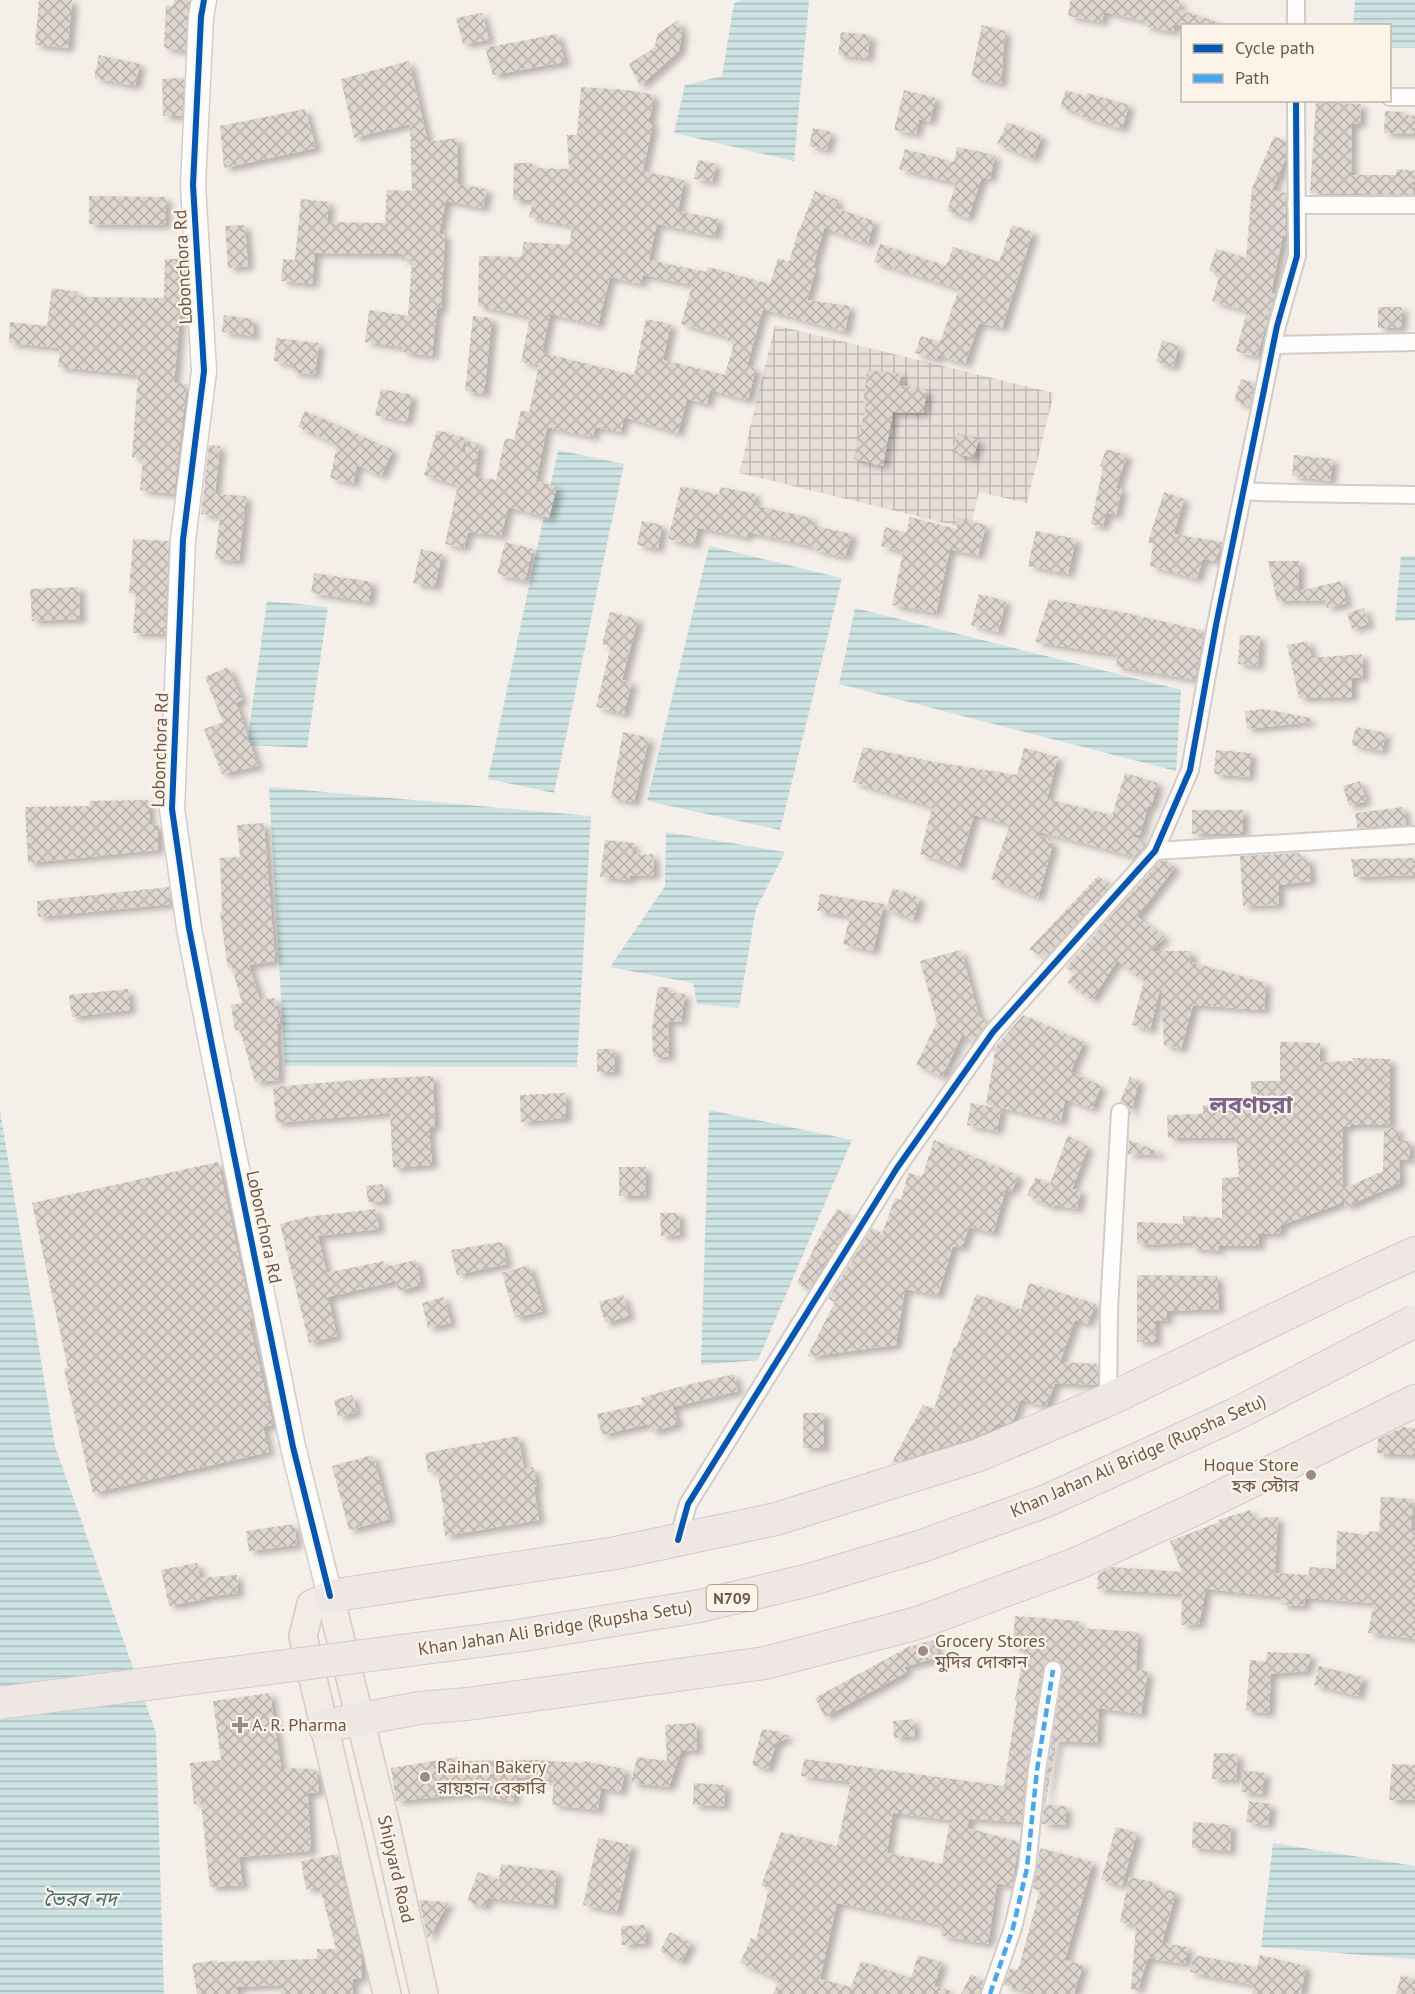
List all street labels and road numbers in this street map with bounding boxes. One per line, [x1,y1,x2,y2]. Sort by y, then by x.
street label: Lobonchora Rd [168,209,197,325]
street label: Lobonchora Rd [146,692,173,808]
street label: Lobonchora Rd [241,1168,288,1286]
street label: Khan Jahan Ali Bridge (Rupsha Setu) [1006,1389,1269,1522]
road number: N709 [706,1585,758,1611]
street label: Khan Jahan Ali Bridge (Rupsha Setu) [416,1594,694,1661]
street label: Shipyard Road [373,1813,420,1925]

